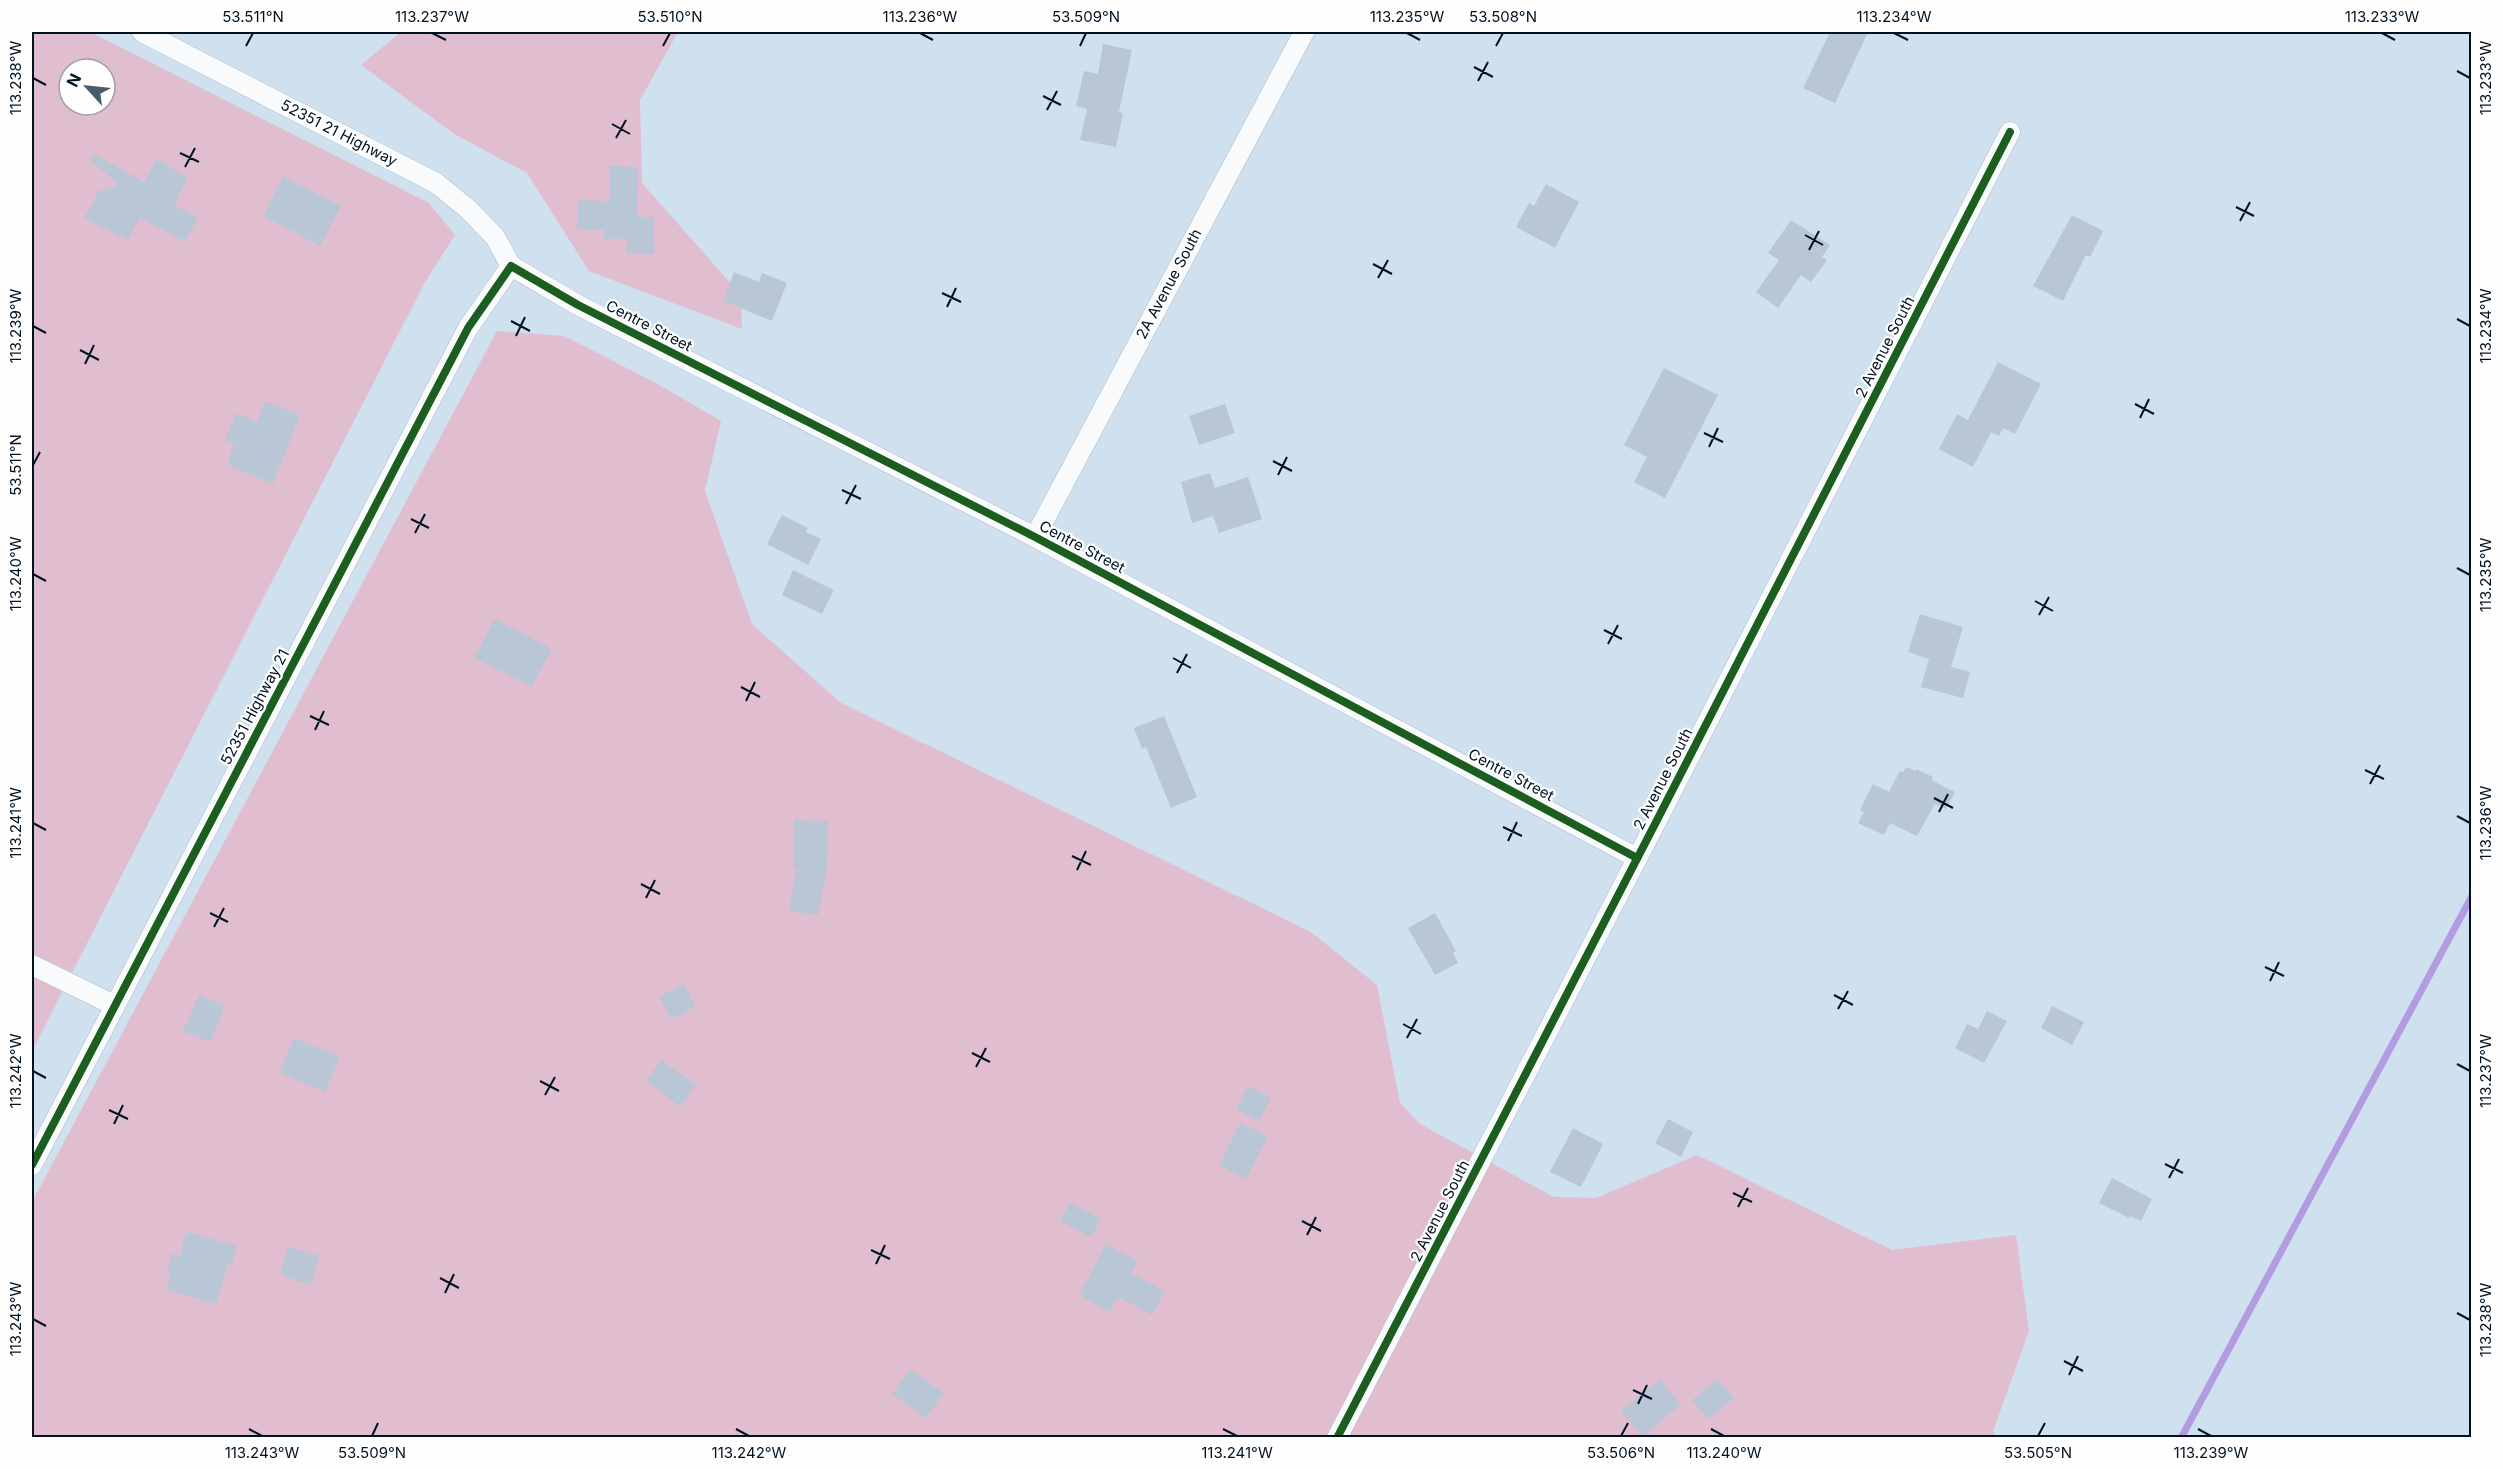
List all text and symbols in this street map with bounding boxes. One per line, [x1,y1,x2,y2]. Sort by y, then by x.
text: 53.511°N [222,7,284,26]
text: 113.237°W [395,7,469,26]
text: 53.510°N [638,7,702,26]
text: 113.236°W [883,7,958,26]
text: 53.509°N [1052,7,1120,26]
text: 113.235°W [1370,7,1445,26]
text: 53.508°N [1469,7,1537,26]
text: 113.234°W [1857,7,1932,26]
text: 113.233°W [2345,7,2419,26]
text: 113.238°W [6,41,25,115]
text: 113.233°W [2476,41,2495,115]
north arrow [57,57,117,117]
text: N [62,70,85,90]
street label: 52351 21 Highway [278,95,401,170]
street label: 2A Avenue South [1132,225,1206,342]
text: 113.239°W [6,288,25,363]
text: 113.234°W [2476,288,2495,363]
street label: 2 Avenue South [1851,293,1918,401]
street label: Centre Street [603,296,696,355]
text: 53.511°N [6,434,25,496]
street label: Centre Street [1036,516,1128,577]
text: 113.240°W [6,536,25,612]
text: 113.235°W [2476,537,2495,612]
street label: 52351 Highway 21 [216,646,293,768]
street label: 2 Avenue South [1629,725,1696,833]
street label: Centre Street [1465,744,1557,805]
text: 113.236°W [2476,785,2495,860]
text: 113.241°W [6,787,25,859]
text: 113.242°W [6,1033,25,1108]
text: 113.237°W [2476,1034,2495,1108]
street label: 2 Avenue South [1406,1157,1473,1265]
text: 113.243°W [6,1281,25,1356]
text: 113.238°W [2476,1283,2495,1357]
text: 113.243°W [225,1443,300,1462]
text: 53.509°N [338,1443,406,1462]
text: 113.242°W [712,1443,787,1462]
text: 113.241°W [1201,1443,1273,1462]
text: 53.506°N [1587,1443,1655,1462]
text: 113.240°W [1686,1443,1762,1462]
text: 53.505°N [2004,1443,2072,1462]
text: 113.239°W [2174,1443,2249,1462]

